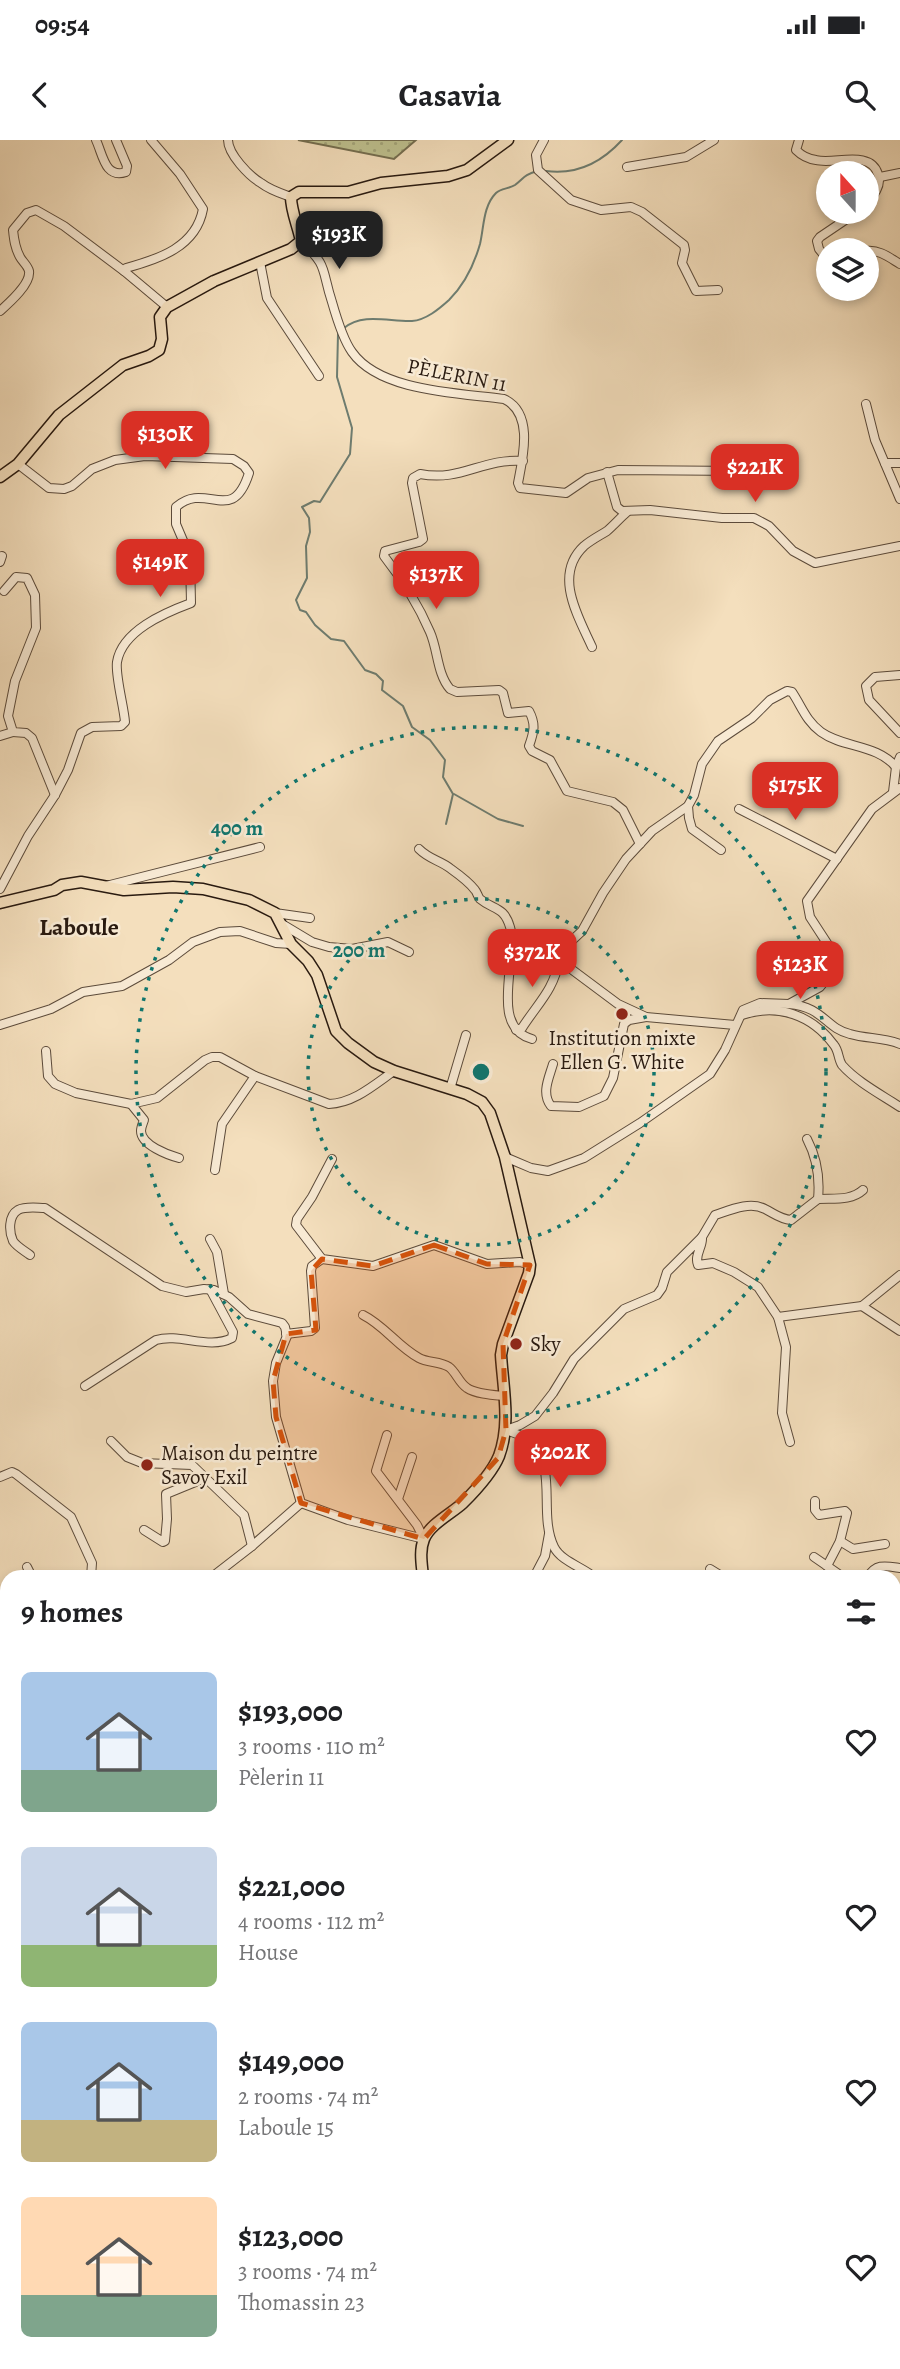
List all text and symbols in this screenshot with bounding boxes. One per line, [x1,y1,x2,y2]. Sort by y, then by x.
text: 09:54 [35,7,90,42]
text: Casavia [399,73,501,117]
icon: back [21,76,59,114]
icon: search [841,76,879,114]
north arrow [816,161,878,224]
map controls [816,161,879,301]
pin: $193K [290,212,388,271]
text: $193K [312,218,366,249]
button: layers [816,238,879,301]
street label: PÈLERIN 11 [405,352,509,398]
pin: $130K [116,412,214,471]
text: $130K [137,418,193,449]
pin: $221K [706,444,804,504]
text: $221K [727,451,783,482]
pin: $149K [111,540,209,599]
text: $149K [132,546,188,577]
pin: $137K [387,552,485,611]
text: $137K [409,558,463,589]
pin: $175K [746,762,844,822]
text: $175K [768,769,822,800]
text: 400 m [211,814,264,842]
district label: Laboule [39,911,119,943]
pin: $372K [483,930,581,989]
text: 200 m [333,936,386,964]
text: $372K [504,936,560,967]
pin: $123K [751,942,849,1001]
text: $123K [772,948,828,979]
marker: Institution mixte Ellen G. White [614,1006,630,1022]
place label: Institution mixte Ellen G. White [548,1024,696,1076]
centre of rings [469,1060,493,1084]
place label: Sky [530,1330,561,1358]
marker: Sky [508,1336,524,1352]
pin: $202K [511,1430,609,1489]
text: $202K [530,1436,590,1467]
place label: Maison du peintre Savoy Exil [161,1439,318,1491]
marker: Maison du peintre Savoy Exil [139,1457,155,1473]
text: 9 homes [21,1592,123,1632]
icon: filters [842,1593,880,1631]
text: $193,000 [238,1691,343,1731]
icon: home [77,1700,161,1784]
icon: heart [842,1723,880,1761]
text: 3 rooms · 110 m² [238,1731,385,1762]
text: Pèlerin 11 [238,1762,324,1793]
text: $221,000 [238,1866,345,1906]
icon: home [77,1875,161,1959]
icon: heart [842,1898,880,1936]
text: 4 rooms · 112 m² [238,1906,384,1937]
text: House [238,1937,298,1968]
text: $149,000 [238,2041,344,2081]
icon: home [77,2050,161,2134]
icon: heart [842,2073,880,2111]
text: 2 rooms · 74 m² [238,2081,378,2112]
text: Laboule 15 [238,2112,334,2143]
text: $123,000 [238,2216,343,2256]
icon: home [77,2225,161,2309]
icon: heart [842,2248,880,2286]
text: 3 rooms · 74 m² [238,2256,377,2287]
text: Thomassin 23 [238,2287,365,2318]

